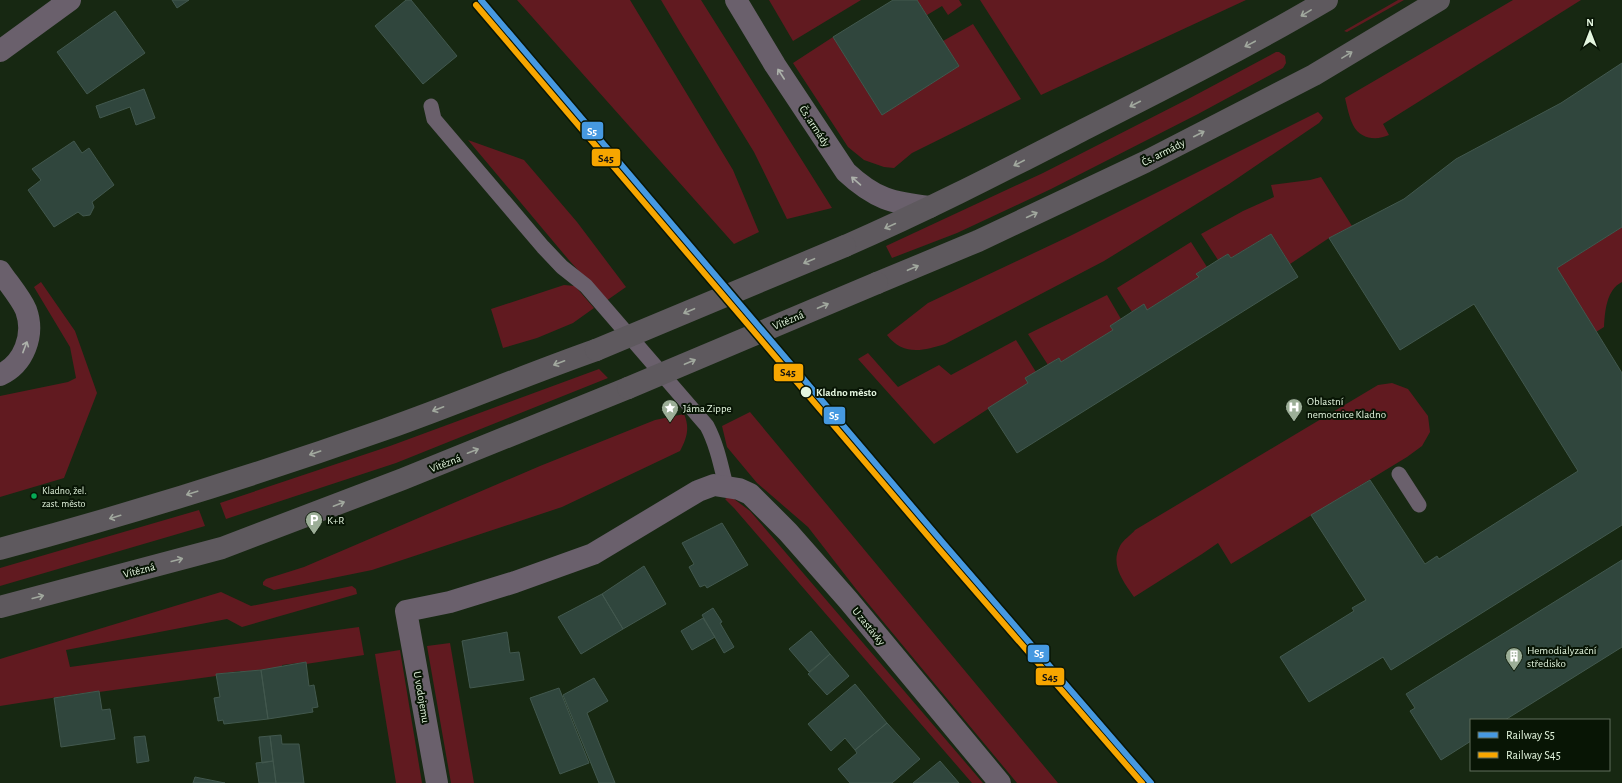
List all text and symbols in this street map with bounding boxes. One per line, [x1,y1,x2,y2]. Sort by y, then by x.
one-way arrow [1300,9,1312,17]
north arrow [1570,12,1610,52]
text: N [1586,17,1594,28]
one-way arrow [1244,40,1256,48]
one-way arrow [1341,51,1352,59]
one-way arrow [777,69,786,80]
one-way arrow [1129,101,1141,108]
street label: Čs. armády [797,104,832,149]
line badge: S5 [581,121,604,140]
text: S5 [587,126,597,137]
one-way arrow [1193,130,1205,137]
street label: Čs. armády [1140,137,1187,168]
line badge: S45 [591,148,621,167]
text: S45 [598,153,614,164]
one-way arrow [1013,160,1025,167]
one-way arrow [850,176,861,185]
one-way arrow [1026,211,1038,218]
one-way arrow [884,223,896,230]
one-way arrow [804,258,816,265]
one-way arrow [907,264,919,271]
one-way arrow [816,302,828,309]
one-way arrow [684,308,696,315]
street label: Vítězná [771,309,805,332]
one-way arrow [22,342,30,354]
one-way arrow [683,357,695,365]
one-way arrow [554,360,566,368]
line badge: S45 [773,363,804,382]
text: S45 [780,367,796,378]
marker: Kladno město [799,385,813,399]
place label: Kladno město [816,387,877,398]
place label: Oblastní nemocnice Kladno [1307,396,1386,420]
hospital icon: Oblastní nemocnice Kladno [1284,397,1304,422]
place icon: Jáma Zippe [660,398,680,423]
place label: Jáma Zippe [683,403,732,414]
one-way arrow [432,406,444,414]
line badge: S5 [823,406,846,425]
text: S5 [829,410,839,421]
one-way arrow [467,447,479,455]
one-way arrow [310,450,322,458]
street label: Vítězná [428,452,462,474]
place label: Kladno, žel. zast. město [42,486,87,509]
one-way arrow [185,490,198,497]
marker: Kladno, žel. zast. město [29,491,39,501]
one-way arrow [333,499,345,507]
parking icon: K+R [304,510,324,535]
one-way arrow [109,514,122,521]
place label: K+R [327,515,344,526]
one-way arrow [170,556,183,563]
street label: Vítězná [122,561,156,580]
one-way arrow [31,593,44,600]
street label: U zastávky [850,605,887,648]
line badge: S5 [1027,644,1050,663]
place label: Hemodialyzační středisko [1527,645,1597,669]
building icon: Hemodialyzační středisko [1504,646,1524,671]
text: S5 [1034,648,1044,659]
line badge: S45 [1035,667,1065,686]
street label: U vodojemu [412,670,432,724]
text: S45 [1042,672,1058,683]
legend [1470,719,1610,771]
text: Railway S5 [1506,729,1555,742]
text: Railway S45 [1506,749,1561,762]

